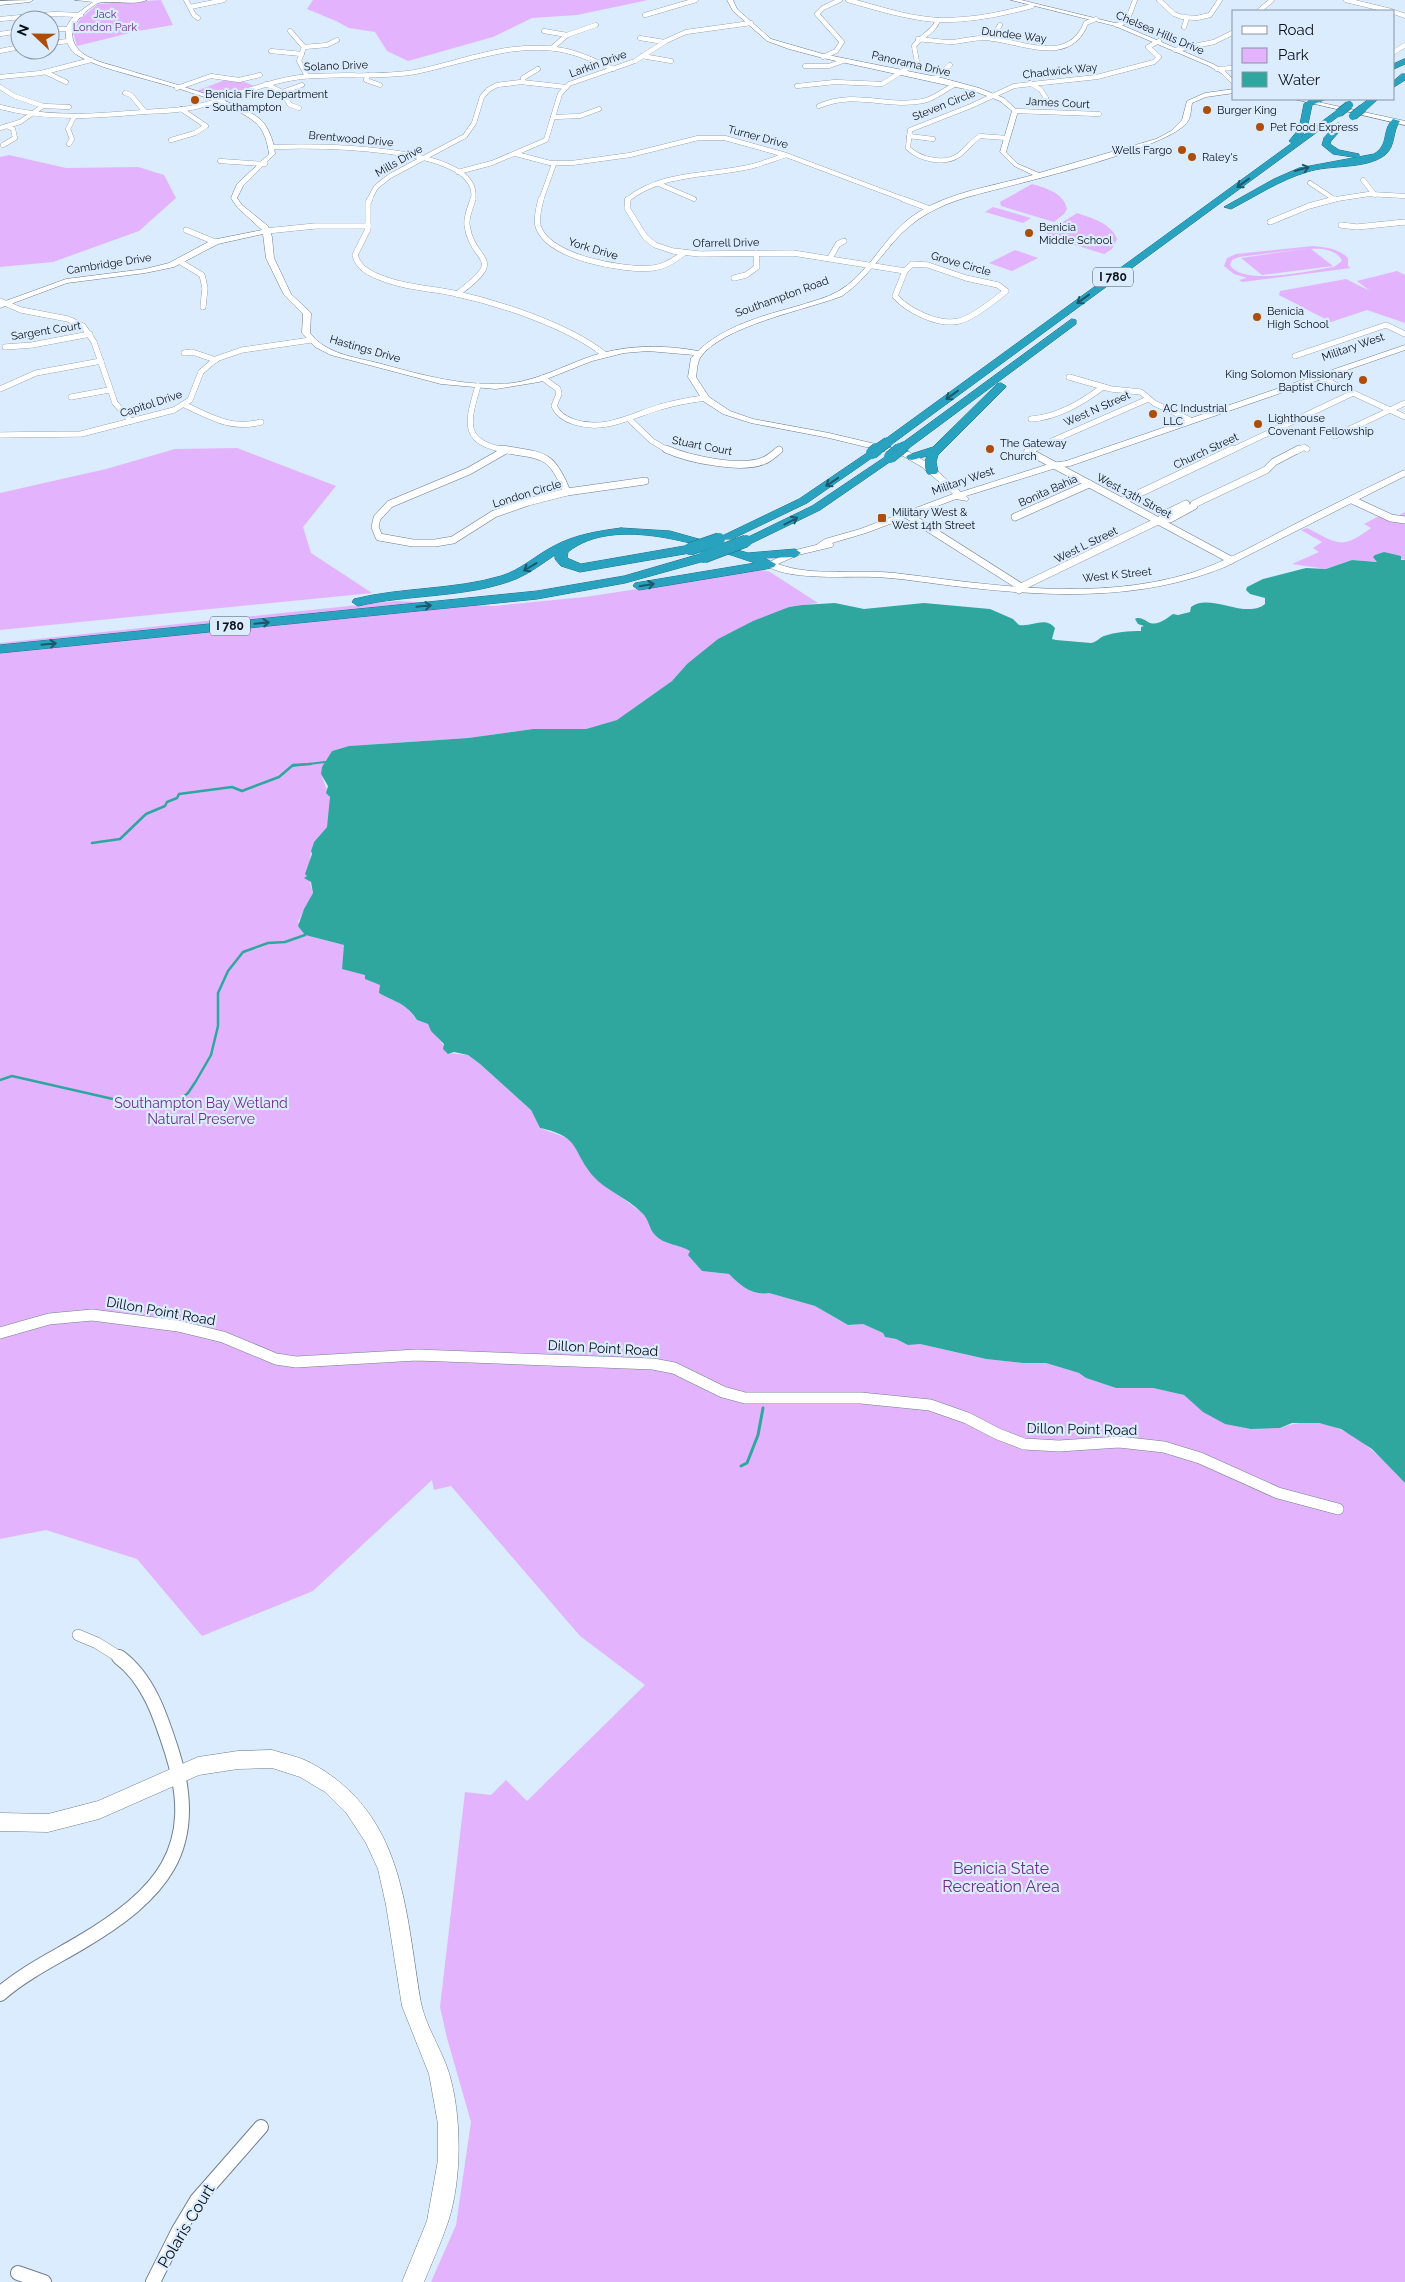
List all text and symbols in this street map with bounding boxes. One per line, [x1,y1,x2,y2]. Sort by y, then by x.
park label: Jack London Park [73,8,137,34]
street label: Chelsea Hills Drive [1114,8,1207,58]
north arrow [10,10,60,60]
legend [1232,10,1395,100]
text: Road [1278,21,1314,39]
text: N [14,22,32,38]
street label: Dundee Way [981,25,1047,45]
text: Park [1278,46,1309,64]
street label: Larkin Drive [568,47,629,80]
street label: Panorama Drive [870,49,952,80]
street label: Solano Drive [304,58,369,74]
street label: Chadwick Way [1022,61,1098,81]
text: Water [1278,71,1321,89]
street label: Steven Circle [911,86,978,124]
place label: Benicia Fire Department - Southampton [205,88,328,114]
marker: Benicia Fire Department - Southampton [189,94,201,106]
street label: James Court [1026,95,1091,111]
marker: Burger King [1201,104,1213,116]
place label: Burger King [1217,104,1277,117]
marker: Pet Food Express [1254,121,1266,133]
place label: Pet Food Express [1270,121,1358,134]
street label: Turner Drive [727,123,790,151]
street label: Brentwood Drive [308,129,395,149]
street label: Mills Drive [373,142,425,180]
place label: Wells Fargo [1112,144,1172,157]
marker: Wells Fargo [1176,144,1188,156]
marker: Raley's [1186,151,1198,163]
place label: Raley's [1202,151,1238,164]
one-way arrow [1294,164,1310,173]
one-way arrow [1236,178,1250,188]
place label: Benicia Middle School [1039,221,1112,247]
marker: Benicia Middle School [1023,227,1035,239]
street label: York Drive [566,235,620,263]
street label: Ofarrell Drive [693,236,760,250]
street label: Grove Circle [929,249,993,279]
street label: Cambridge Drive [66,251,153,277]
road number: I 780 [1093,268,1133,286]
street label: Southampton Road [734,274,831,320]
one-way arrow [1076,294,1090,304]
place label: Benicia High School [1267,305,1329,331]
marker: Benicia High School [1251,311,1263,323]
street label: Sargent Court [10,319,82,343]
street label: Military West [1320,330,1386,364]
street label: Hastings Drive [328,333,402,365]
place label: King Solomon Missionary Baptist Church [1225,368,1353,394]
marker: King Solomon Missionary Baptist Church [1357,374,1369,386]
street label: Capitol Drive [118,388,184,420]
street label: West N Street [1062,389,1132,429]
one-way arrow [945,390,959,400]
place label: AC Industrial LLC [1163,402,1227,428]
marker: AC Industrial LLC [1147,408,1159,420]
place label: Lighthouse Covenant Fellowship [1268,412,1374,438]
marker: Lighthouse Covenant Fellowship [1252,418,1264,430]
street label: Church Street [1172,430,1241,472]
street label: Stuart Court [671,434,734,458]
place label: The Gateway Church [1000,437,1067,463]
marker: The Gateway Church [984,443,996,455]
street label: Military West [930,464,996,498]
street label: West 13th Street [1094,471,1174,521]
street label: Bonita Bahia [1016,472,1080,510]
street label: London Circle [491,477,563,511]
one-way arrow [825,477,839,487]
place label: Military West & West 14th Street [892,506,975,532]
marker: Military West & West 14th Street [876,512,888,524]
one-way arrow [783,516,798,525]
street label: West L Street [1052,524,1120,566]
one-way arrow [524,563,538,573]
street label: West K Street [1082,565,1152,585]
one-way arrow [639,579,655,589]
one-way arrow [416,602,432,611]
road number: I 780 [210,616,250,636]
one-way arrow [254,618,270,627]
one-way arrow [40,639,56,649]
park label: Southampton Bay Wetland Natural Preserve [114,1095,288,1127]
street label: Dillon Point Road [105,1294,217,1328]
street label: Dillon Point Road [547,1337,659,1359]
street label: Dillon Point Road [1027,1420,1137,1438]
park label: Benicia State Recreation Area [942,1859,1060,1896]
street label: Polaris Court [154,2180,219,2271]

